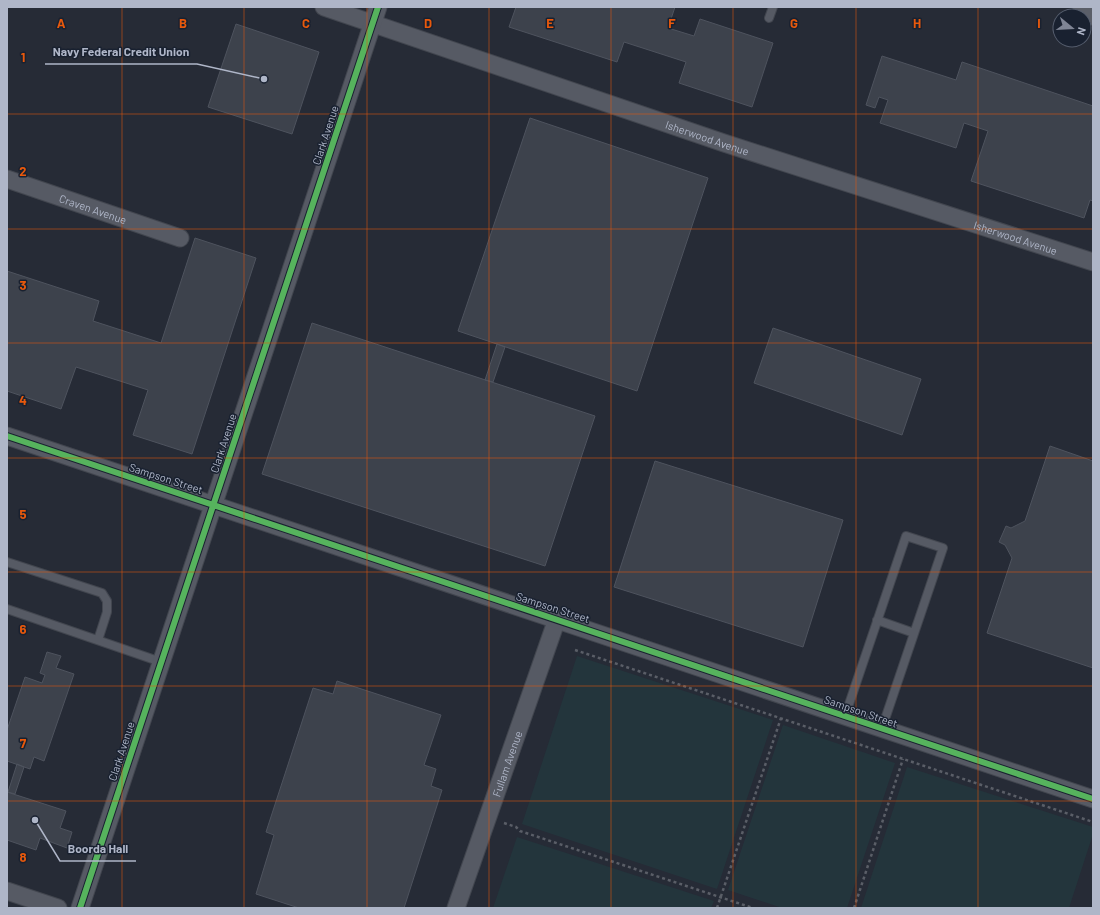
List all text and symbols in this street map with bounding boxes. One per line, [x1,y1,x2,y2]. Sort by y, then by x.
north arrow [1052,8,1092,48]
text: A [57,15,66,31]
text: B [179,15,187,31]
text: C [302,15,310,31]
text: D [424,15,432,31]
text: E [546,15,554,31]
text: F [668,15,676,31]
text: G [790,15,798,31]
text: H [913,15,921,31]
text: I [1037,15,1041,31]
text: N [1075,26,1089,37]
callout: Navy Federal Credit Union [45,40,197,64]
text: Navy Federal Credit Union [53,44,189,58]
text: 1 [21,49,25,65]
street label: Clark Avenue [309,104,341,166]
street label: Isherwood Avenue [664,117,751,157]
text: 2 [19,163,27,179]
street label: Craven Avenue [58,191,129,226]
street label: Isherwood Avenue [972,218,1059,257]
text: 3 [19,277,27,293]
text: 4 [19,392,27,408]
street label: Clark Avenue [207,412,239,474]
street label: Sampson Street [128,460,204,496]
text: 5 [19,506,27,522]
street label: Sampson Street [515,589,591,625]
text: 6 [20,621,27,637]
street label: Sampson Street [823,692,899,730]
street label: Clark Avenue [105,720,137,782]
street label: Fullam Avenue [489,729,524,798]
text: 7 [20,735,27,751]
callout: Boorda Hall [60,837,136,861]
text: Boorda Hall [68,841,128,855]
text: 8 [19,849,27,865]

